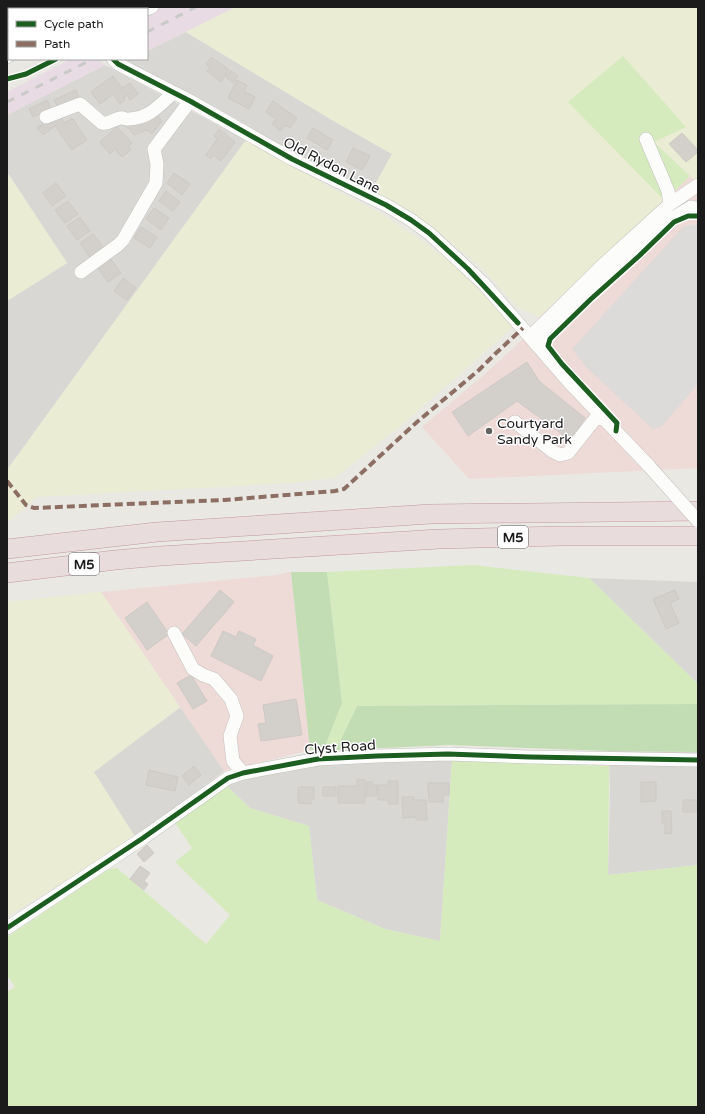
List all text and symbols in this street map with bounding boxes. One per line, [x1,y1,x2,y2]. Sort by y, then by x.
legend [8,8,148,60]
text: Cycle path [44,17,103,31]
text: Path [44,37,70,51]
street label: Old Rydon Lane [280,134,383,197]
place label: Courtyard Sandy Park [497,415,572,448]
marker: Courtyard Sandy Park [484,426,494,436]
road number: M5 [498,526,528,548]
road number: M5 [69,553,99,575]
street label: Clyst Road [304,737,376,758]

